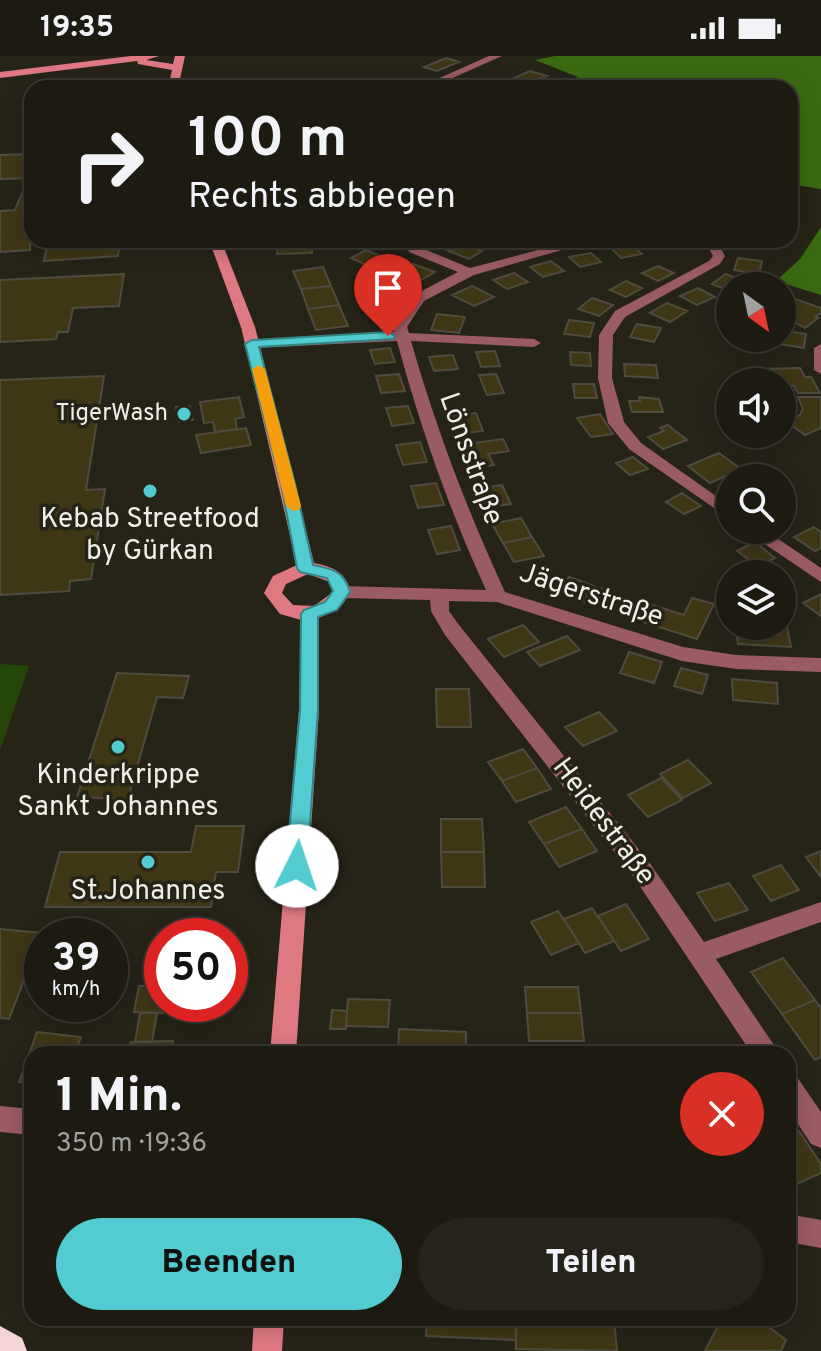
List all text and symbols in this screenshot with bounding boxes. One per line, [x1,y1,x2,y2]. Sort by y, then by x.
text: 19:35 [40,10,114,47]
text: 100 m [188,106,347,176]
icon: right [56,112,160,216]
text: Rechts abbiegen [188,175,456,221]
pin [354,254,422,336]
icon: arrive [366,266,410,310]
north arrow [716,272,796,352]
map controls [716,272,796,640]
button: sound [716,368,796,448]
street label: Lönsstraße [429,388,511,530]
place label: TigerWash [56,399,168,429]
marker: TigerWash [175,405,193,423]
button: search [716,464,796,544]
marker: Kebab Streetfood by Gürkan [141,482,159,500]
place label: Kebab Streetfood by Gürkan [40,502,260,570]
street label: Jägerstraße [514,556,668,636]
button: layers [716,560,796,640]
marker: Kinderkrippe Sankt Johannes [109,738,127,756]
street label: Heidestraße [543,751,663,893]
place label: Kinderkrippe Sankt Johannes [17,758,219,826]
position arrow [255,824,339,908]
marker: St.Johannes [139,853,157,871]
place label: St.Johannes [71,874,225,910]
speed limit sign: 50 [144,918,248,1022]
text: 39 [52,935,100,985]
text: km/h [52,977,100,1003]
text: 1 Min. [56,1068,182,1128]
button: close [680,1072,764,1156]
text: 350 m · 19:36 [56,1128,207,1161]
button: Beenden [56,1218,402,1310]
button: Teilen [418,1218,764,1310]

